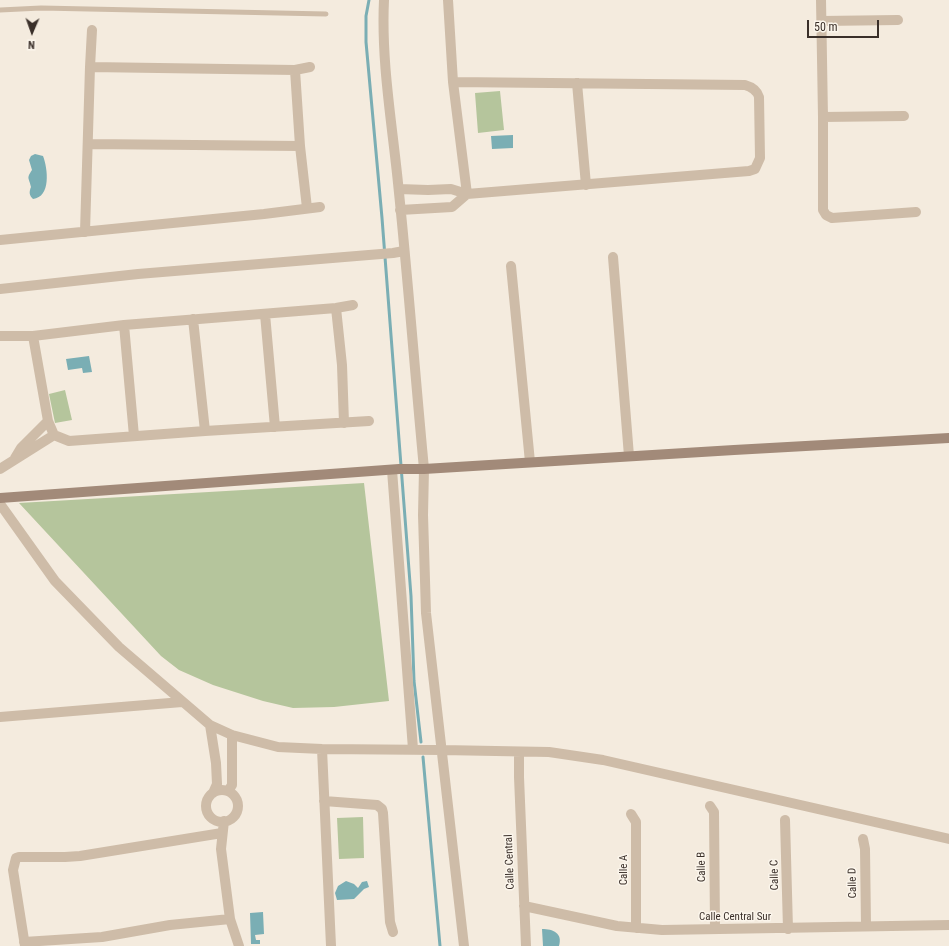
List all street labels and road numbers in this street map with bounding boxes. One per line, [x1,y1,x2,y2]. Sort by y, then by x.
street label: Calle Central [502,834,518,890]
street label: Calle B [695,852,709,882]
street label: Calle A [617,855,631,885]
street label: Calle C [768,860,782,890]
street label: Calle D [846,868,860,898]
street label: Calle Central Sur [699,910,771,924]

